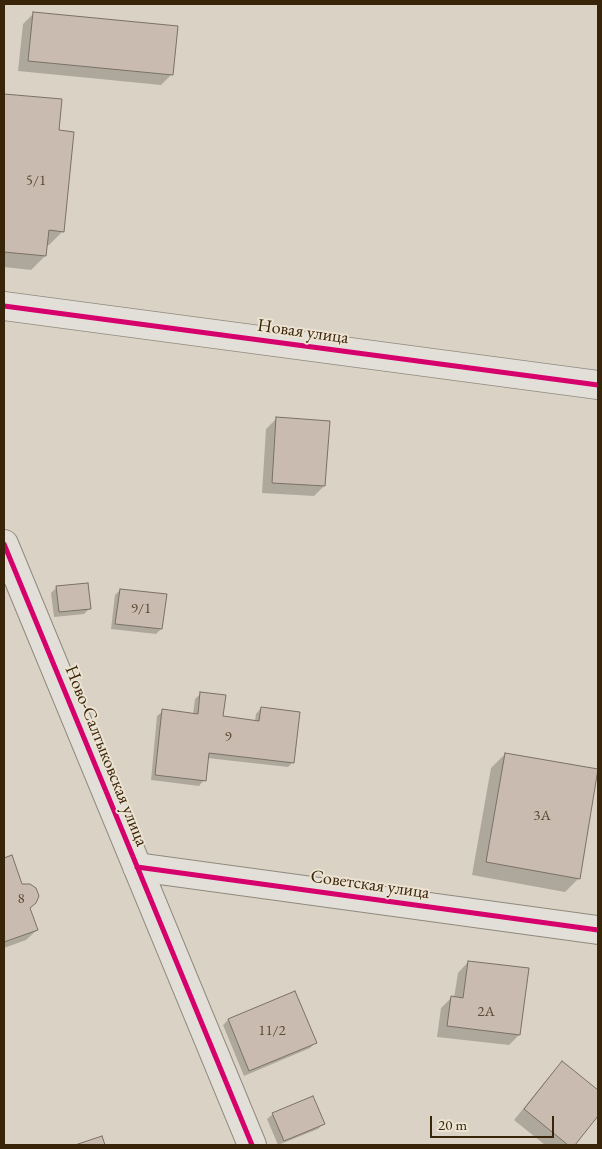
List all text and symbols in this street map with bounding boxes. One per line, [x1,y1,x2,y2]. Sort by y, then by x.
house number: 5/1 [26,172,46,190]
street label: Новая улица [256,315,350,349]
house number: 9/1 [131,600,151,618]
street label: Ново-Салтыковская улица [60,662,152,850]
house number: 9 [224,728,232,746]
house number: 3А [533,807,551,825]
street label: Советская улица [309,866,431,904]
house number: 8 [17,890,25,908]
house number: 2А [477,1003,495,1021]
house number: 11/2 [258,1022,286,1040]
scale bar [432,1106,556,1138]
text: 20 m [438,1115,467,1134]

